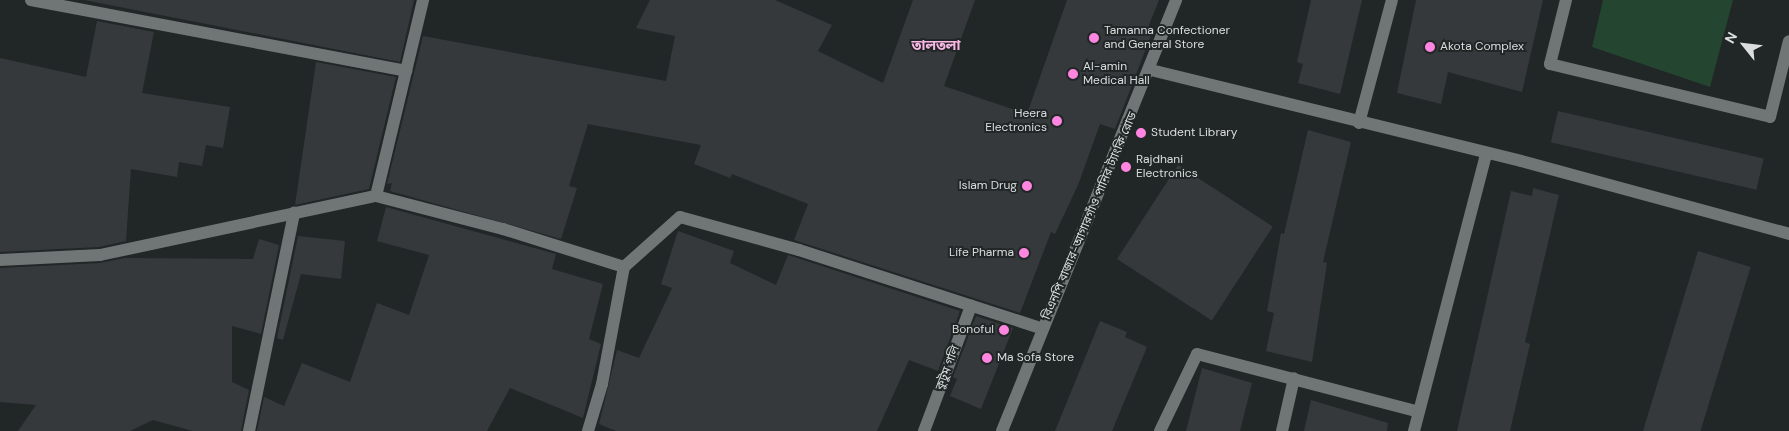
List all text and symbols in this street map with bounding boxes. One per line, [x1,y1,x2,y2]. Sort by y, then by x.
north arrow [1719,20,1769,70]
place label: Tamanna Confectioner and General Store [1104,24,1230,52]
text: N [1721,29,1741,47]
marker: Tamanna Confectioner and General Store [1088,32,1100,44]
district label: তালতলা [912,37,960,53]
place label: Akota Complex [1440,40,1524,54]
marker: Akota Complex [1424,41,1436,53]
place label: Al-amin Medical Hall [1083,60,1150,88]
marker: Al-amin Medical Hall [1067,68,1079,80]
place label: Heera Electronics [985,107,1047,135]
street label: বিএনপি বাজার-আগারগাঁও পানির ট্যাংকি রোড [1040,110,1140,322]
marker: Heera Electronics [1051,115,1063,127]
place label: Student Library [1151,126,1237,140]
marker: Student Library [1135,127,1147,139]
place label: Rajdhani Electronics [1136,153,1198,181]
marker: Rajdhani Electronics [1120,161,1132,173]
place label: Islam Drug [959,179,1017,193]
marker: Islam Drug [1021,180,1033,192]
place label: Life Pharma [949,246,1014,260]
marker: Life Pharma [1018,247,1030,259]
place label: Bonoful [952,323,994,337]
marker: Bonoful [998,324,1010,336]
street label: কুটুম গলি [933,344,963,392]
place label: Ma Sofa Store [997,351,1074,365]
marker: Ma Sofa Store [981,352,993,364]

